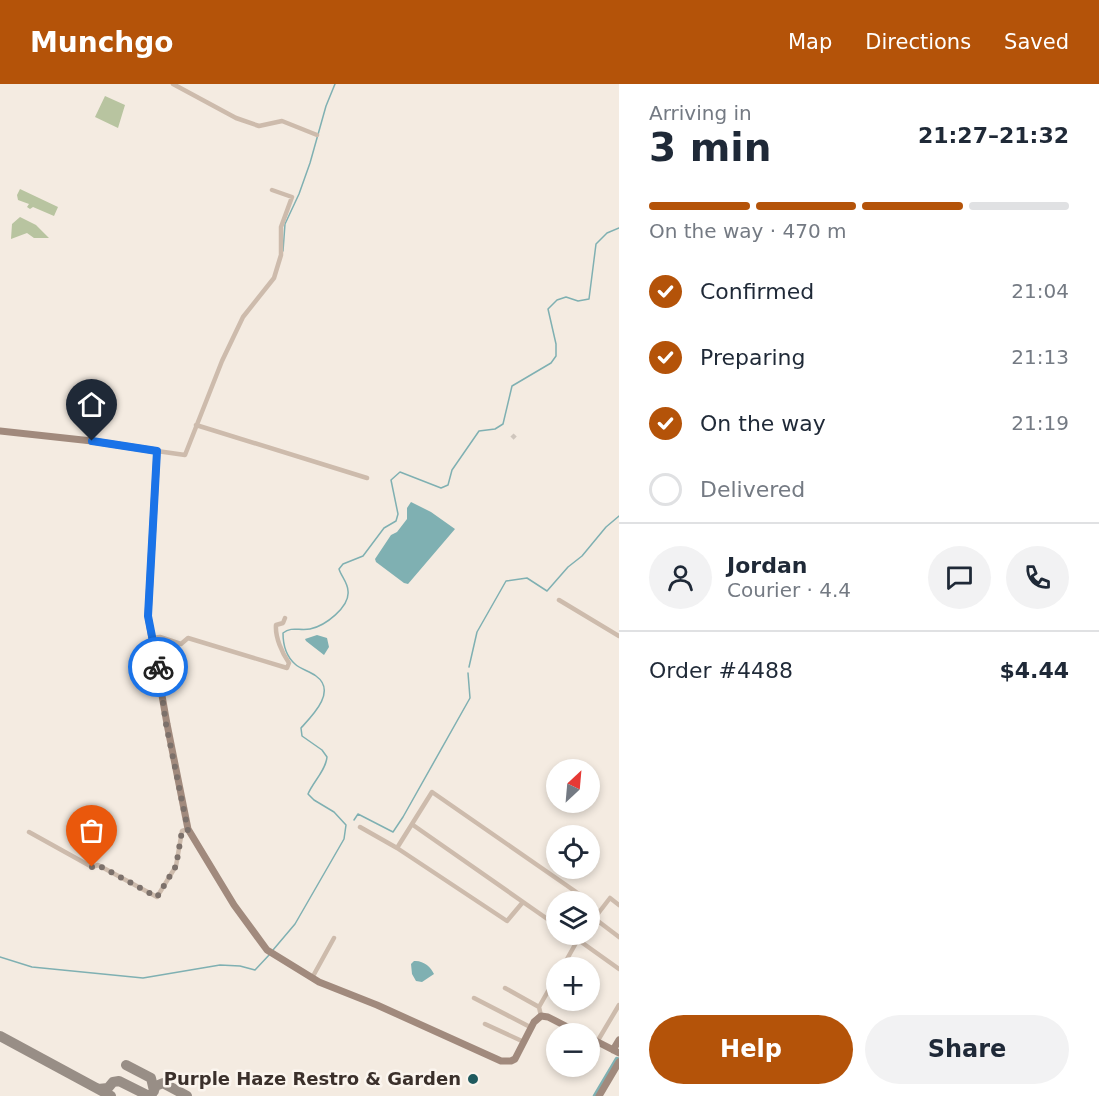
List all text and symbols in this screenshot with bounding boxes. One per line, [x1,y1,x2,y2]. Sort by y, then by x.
text: Munchgo [30,26,174,59]
text: Map [788,30,832,54]
text: Directions [865,30,971,54]
text: Saved [1004,30,1069,54]
text: Arriving in [649,101,752,125]
text: 21:27–21:32 [918,123,1069,148]
text: 3 min [649,125,771,170]
text: On the way · 470 m [649,219,847,243]
icon: check [649,275,682,308]
text: Confirmed [700,279,814,304]
text: 21:04 [1011,279,1069,303]
icon: check [649,341,682,374]
text: Preparing [700,345,806,370]
text: 21:13 [1011,345,1069,369]
pin [66,379,117,441]
icon: home [75,388,108,421]
icon: check [649,407,682,440]
text: On the way [700,411,826,436]
text: 21:19 [1011,411,1069,435]
text: Delivered [700,477,805,502]
button: person [649,546,712,609]
button: chat [928,546,991,609]
button: phone [1006,546,1069,609]
text: Jordan [727,553,807,578]
text: Courier · 4.4 [727,578,851,602]
courier [128,637,188,697]
icon: bike [142,651,175,684]
text: Order #4488 [649,658,793,683]
text: $4.44 [999,658,1069,683]
north arrow [546,759,600,813]
map controls [546,759,600,1077]
pin [66,805,117,867]
icon: bag [75,814,108,847]
button: locate [546,825,600,879]
button: layers [546,891,600,945]
button: + [546,957,600,1011]
button: Help [649,1015,853,1084]
button: Share [865,1015,1069,1084]
button: − [546,1023,600,1077]
place label: Purple Haze Restro & Garden [164,1068,461,1089]
marker: Purple Haze Restro & Garden [466,1072,480,1086]

